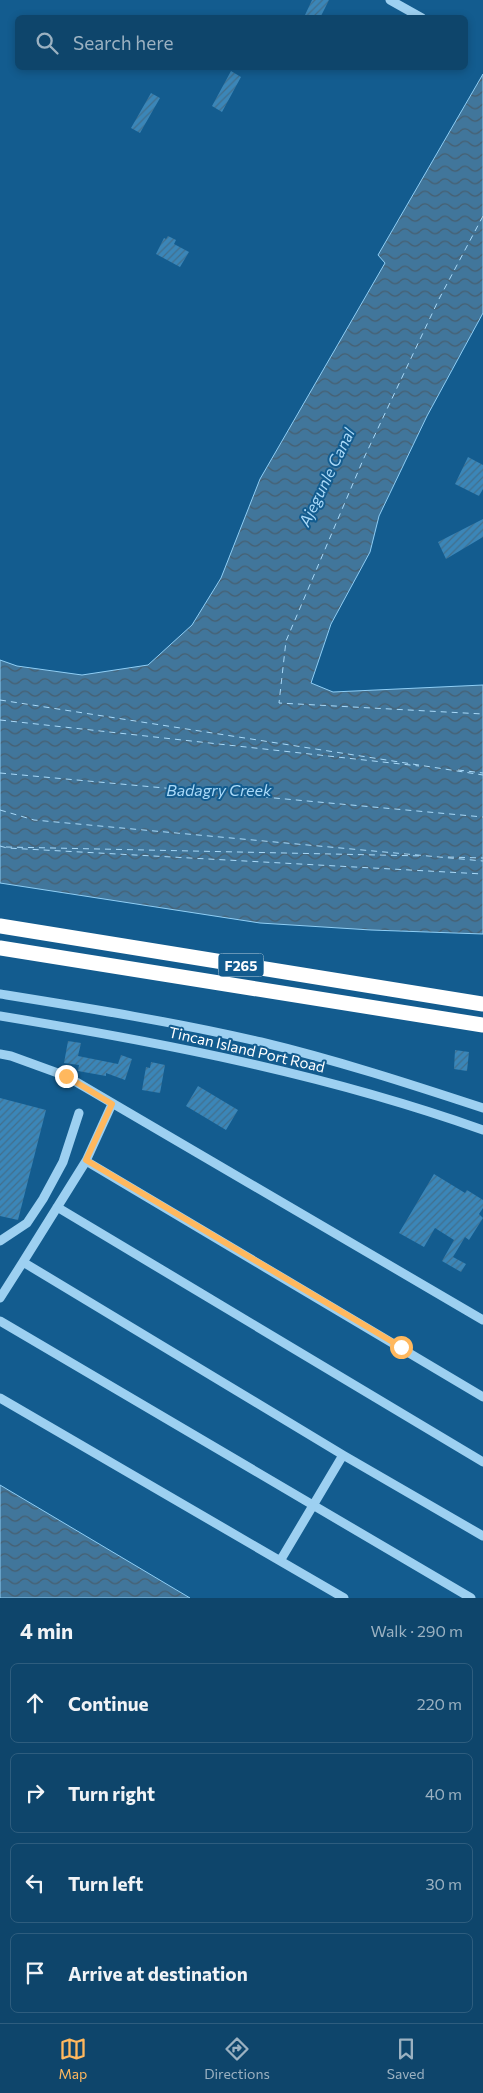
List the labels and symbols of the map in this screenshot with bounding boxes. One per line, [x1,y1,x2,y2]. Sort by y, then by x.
water label: Ajegunle Canal [294,424,358,530]
water label: Badagry Creek [166,780,272,799]
road number: F265 [218,954,264,976]
street label: Tincan Island Port Road [167,1022,327,1076]
route end [55,1065,78,1088]
route start [390,1336,413,1359]

